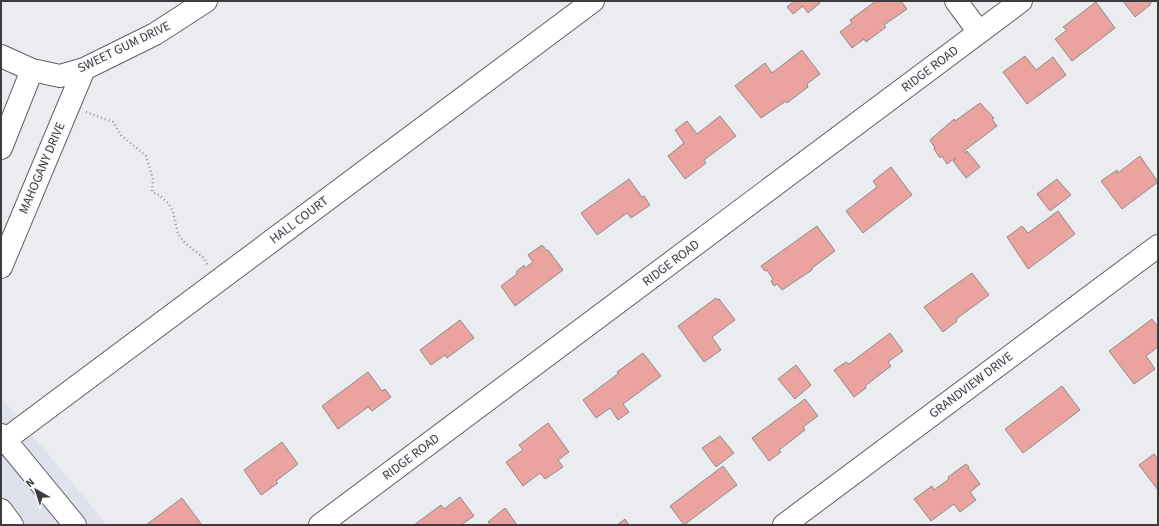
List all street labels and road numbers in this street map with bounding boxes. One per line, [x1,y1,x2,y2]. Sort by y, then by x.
street label: SWEET GUM DRIVE [75,17,174,77]
street label: RIDGE ROAD [898,42,962,96]
street label: MAHOGANY DRIVE [15,119,70,217]
street label: HALL COURT [266,192,332,248]
street label: RIDGE ROAD [639,236,703,290]
street label: GRANDVIEW DRIVE [925,347,1017,423]
street label: RIDGE ROAD [379,430,443,484]

